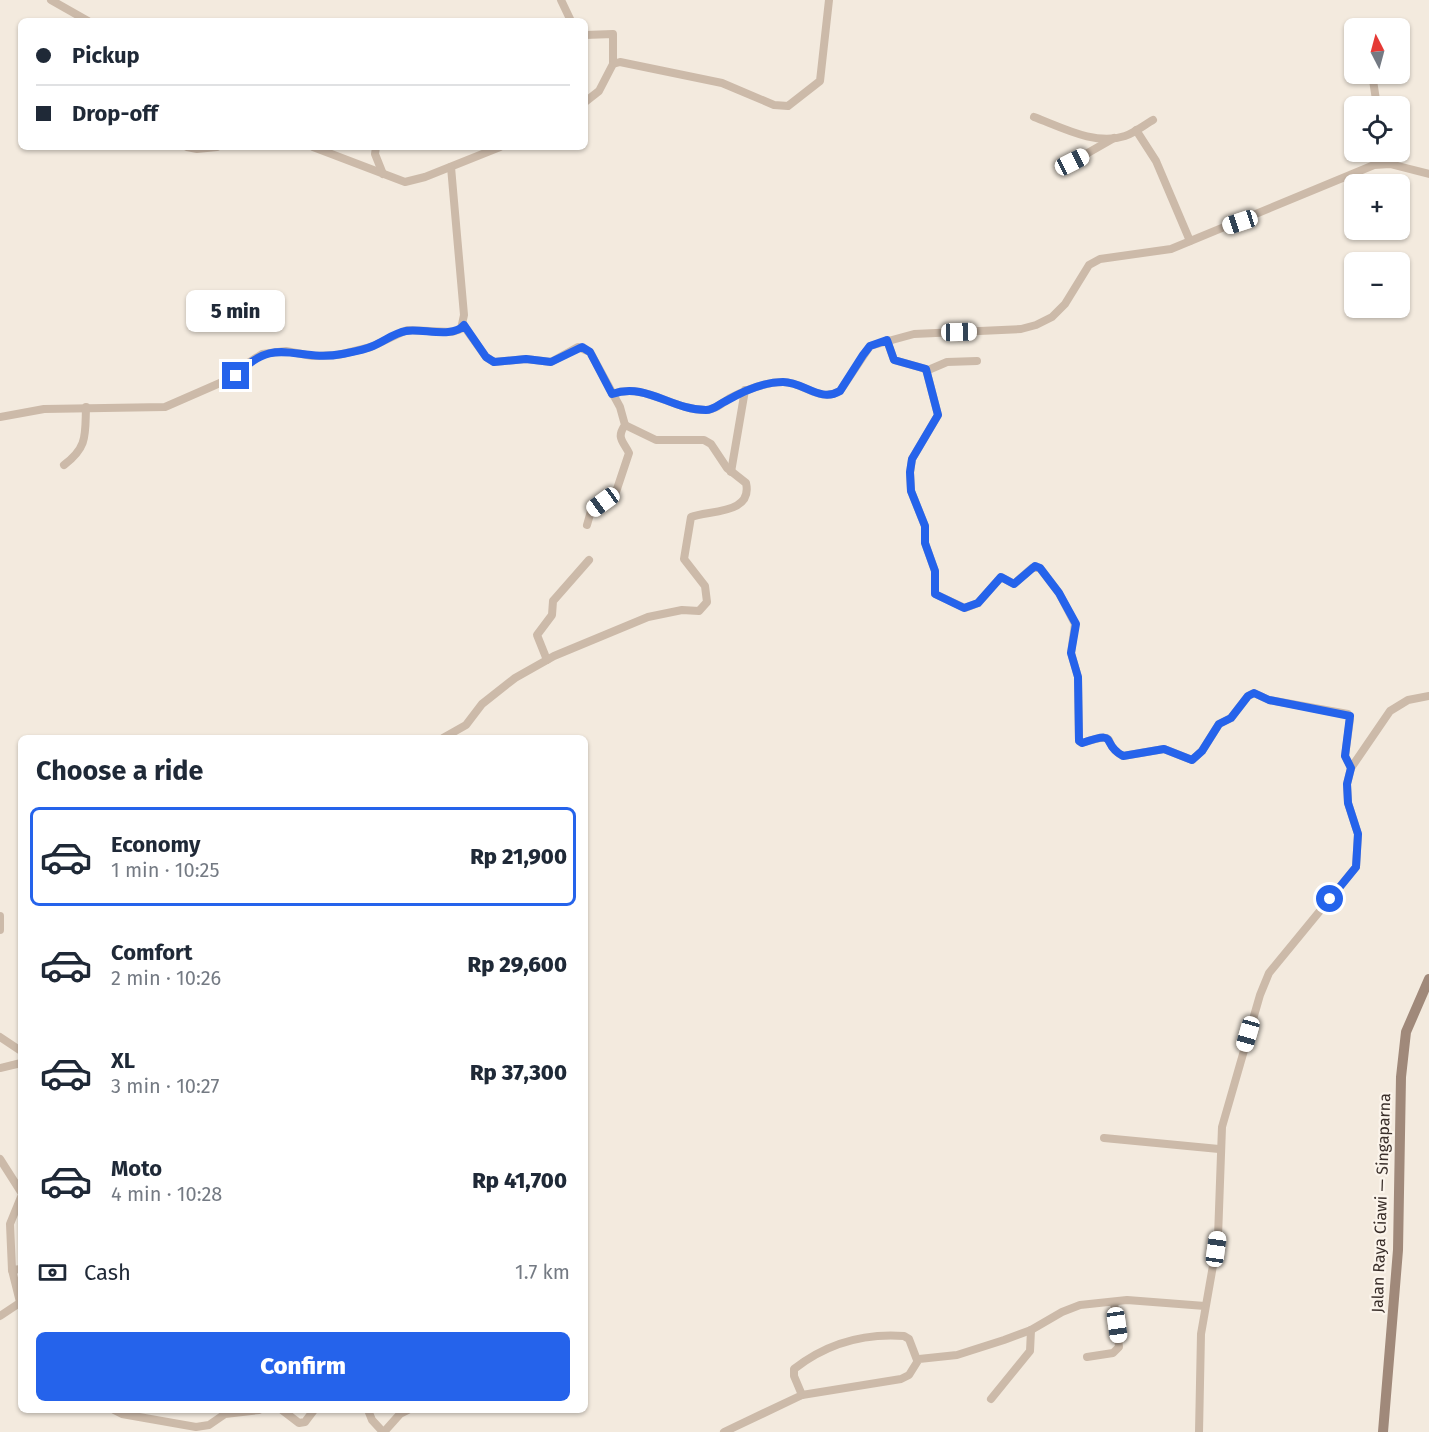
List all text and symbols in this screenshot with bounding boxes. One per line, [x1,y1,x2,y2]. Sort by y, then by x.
north arrow [1344,18,1410,84]
map controls [1344,18,1410,318]
text: Pickup [72,42,140,69]
button: locate [1344,96,1410,162]
text: Drop-off [72,100,158,127]
car [1052,146,1092,178]
button: + [1344,174,1410,240]
car [1220,208,1260,236]
button: − [1344,252,1410,318]
callout: 5 min [186,289,286,331]
text: 5 min [211,299,260,323]
car [941,323,977,341]
route end [222,362,249,389]
car [583,484,623,520]
text: Choose a ride [36,755,203,787]
icon: car [39,830,93,884]
text: Economy [111,831,200,858]
text: Rp 21,900 [470,843,567,870]
text: 1 min · 10:25 [111,858,219,882]
route start [1316,885,1343,912]
icon: car [39,938,93,992]
text: Comfort [111,939,192,966]
text: Rp 29,600 [468,951,567,978]
text: 2 min · 10:26 [111,966,221,990]
car [1234,1014,1262,1054]
icon: car [39,1046,93,1100]
text: XL [111,1047,135,1074]
text: Rp 37,300 [470,1059,567,1086]
text: 3 min · 10:27 [111,1074,219,1098]
street label: Jalan Raya Ciawi — Singaparna [1368,1093,1394,1313]
icon: car [39,1154,93,1208]
text: Moto [111,1155,162,1182]
text: Rp 41,700 [472,1167,567,1194]
text: 4 min · 10:28 [111,1182,222,1206]
car [1205,1230,1227,1268]
icon: cash [36,1256,69,1289]
text: Cash [84,1259,131,1286]
text: 1.7 km [515,1260,570,1284]
car [1106,1306,1128,1344]
button: Confirm [36,1332,570,1401]

